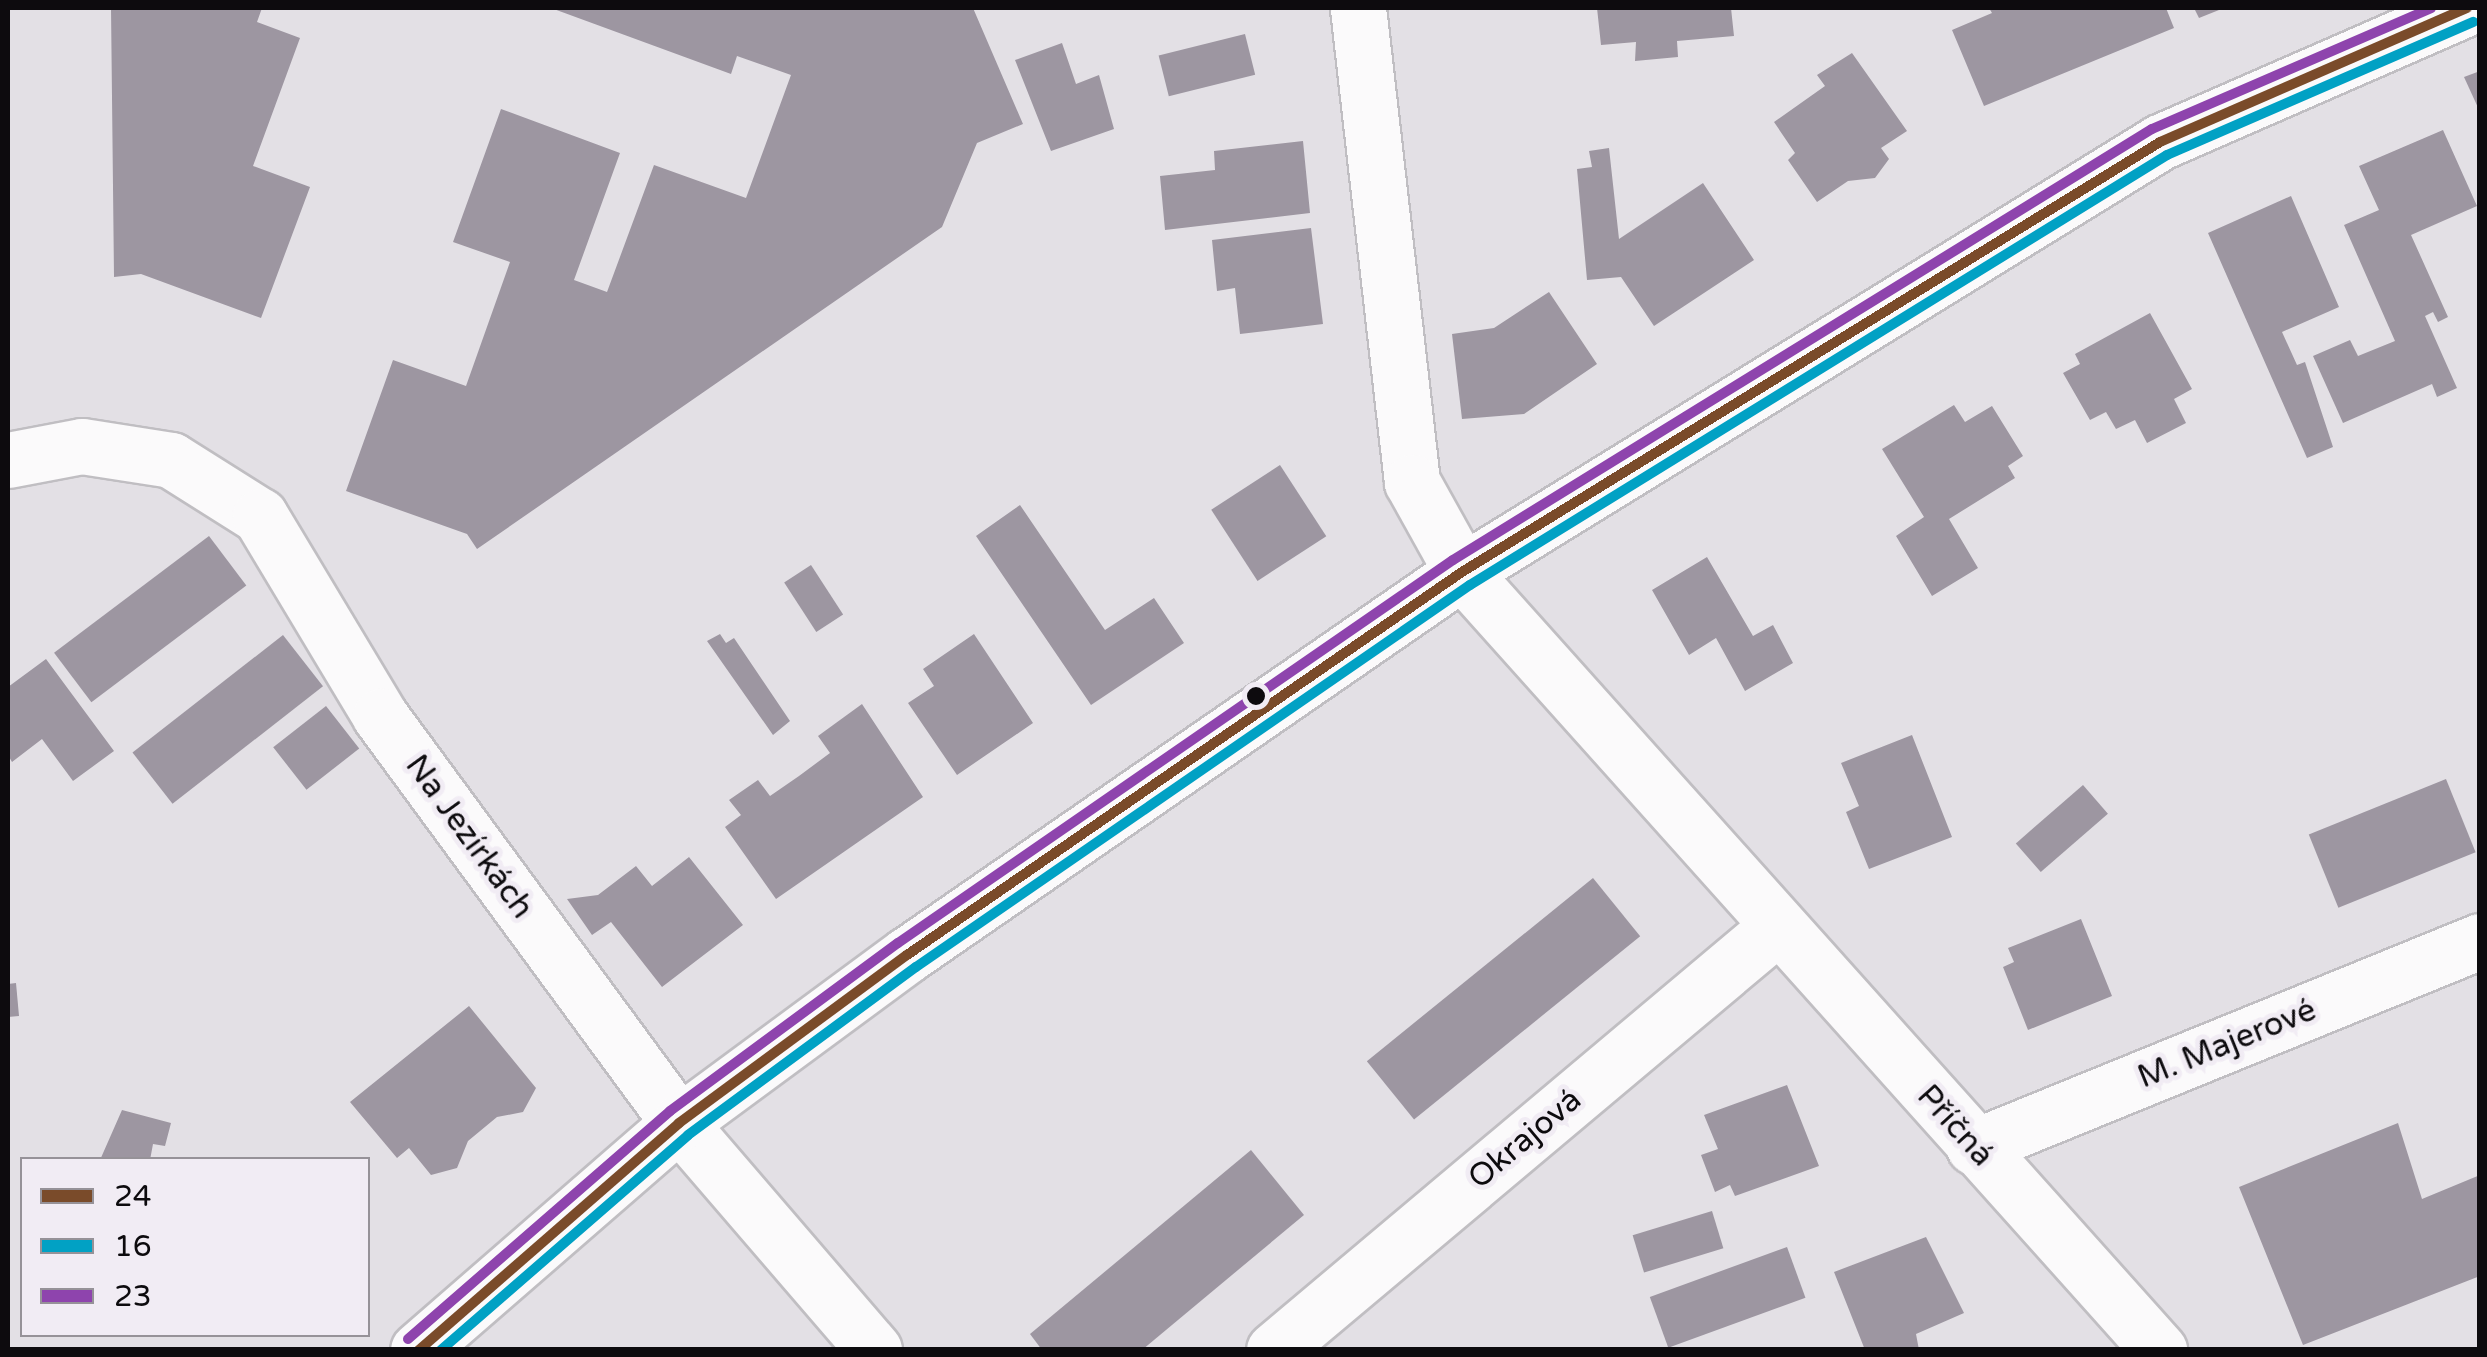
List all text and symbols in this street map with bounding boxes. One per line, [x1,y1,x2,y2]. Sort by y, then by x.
unlabelled marker [1246,686,1266,706]
street label: Na Jezírkách [397,748,541,926]
street label: M. Majerové [2132,991,2322,1097]
street label: Příčná [1909,1077,2001,1175]
street label: Okrajová [1461,1081,1589,1197]
legend [20,1157,370,1337]
text: 24 [114,1178,152,1215]
text: 16 [114,1228,152,1265]
text: 23 [114,1278,152,1315]

